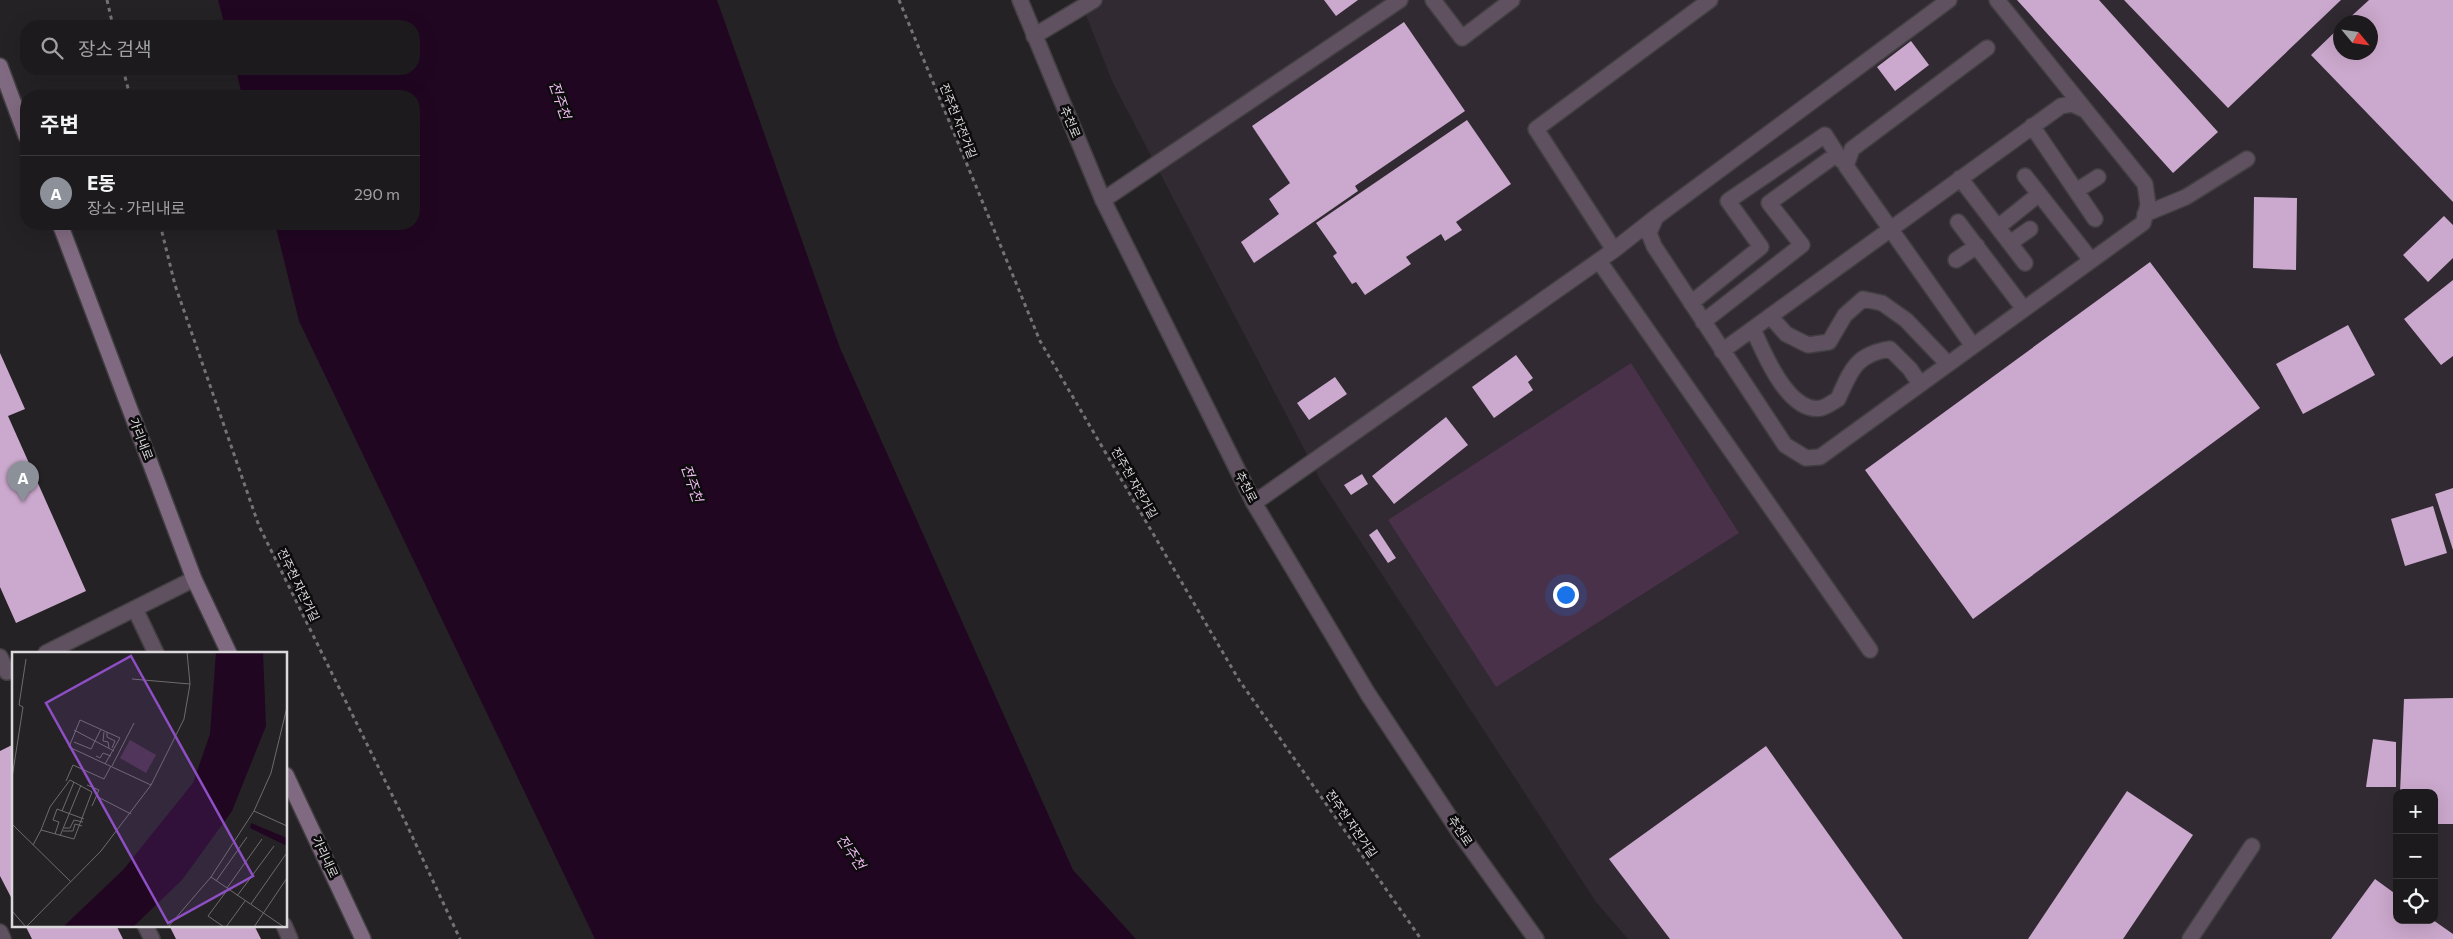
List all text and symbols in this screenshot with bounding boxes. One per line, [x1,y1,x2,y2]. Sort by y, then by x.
north arrow [2333,15,2378,60]
search box [20,20,420,75]
icon: search [38,34,66,62]
text: 장소 검색 [78,37,152,60]
water label: 전주천 [546,79,575,122]
street label: 전주천 자전거길 [938,81,980,160]
street label: 추천로 [1058,104,1084,140]
text: 주변 [40,111,79,136]
text: E동 [87,171,116,194]
text: A [50,184,62,203]
text: 290 m [354,184,400,203]
text: 장소 · 가리내로 [87,198,185,217]
street label: 가리내로 [127,416,156,462]
street label: 전주천 자전거길 [1109,445,1161,520]
pin: A [7,461,39,502]
water label: 전주천 [678,462,707,505]
street label: 추천로 [1233,469,1261,504]
street label: 전주천 자전거길 [275,546,323,623]
your location [1553,582,1579,608]
inset map [12,652,288,926]
street label: 전주천 자전거길 [1323,787,1380,860]
map controls [2393,789,2438,924]
button: + [2393,789,2438,834]
street label: 추천로 [1446,813,1476,848]
water label: 전주천 [833,831,870,873]
street label: 가리내로 [310,834,342,880]
button: − [2393,834,2438,879]
button: locate [2393,879,2438,924]

